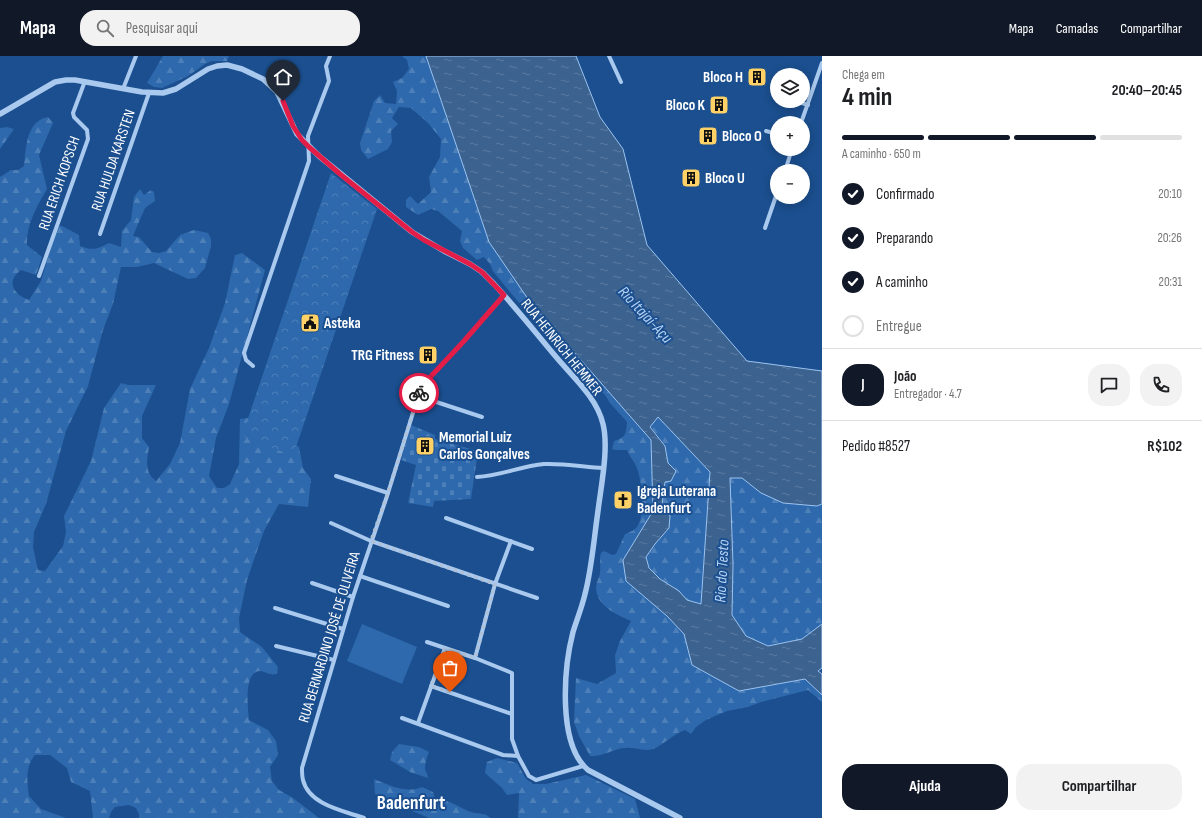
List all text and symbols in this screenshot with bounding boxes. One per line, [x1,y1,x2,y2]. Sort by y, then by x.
search box [80,10,360,46]
text: Mapa [20,17,56,40]
icon: search [94,17,116,39]
text: Pesquisar aqui [126,19,198,38]
text: Mapa [1009,20,1034,37]
text: Camadas [1056,20,1098,37]
text: Compartilhar [1120,20,1182,37]
pin [266,60,300,101]
icon: home [272,66,294,88]
building icon: Bloco H [746,66,768,88]
text: Chega em [842,67,885,83]
place label: Bloco H [703,68,743,87]
map controls [770,68,810,204]
button: layers [770,68,810,108]
text: 20:40–20:45 [1112,81,1182,100]
text: 4 min [842,82,892,113]
building icon: Bloco K [708,94,730,116]
place label: Bloco K [666,96,706,115]
street label: RUA HULDA KARSTEN [87,107,140,213]
button: + [770,116,810,156]
building icon: Bloco O [697,125,719,147]
place label: Bloco O [722,127,762,146]
street label: RUA ERICH KOPSCH [35,134,84,233]
text: A caminho · 650 m [842,146,921,162]
button: − [770,164,810,204]
building icon: Bloco U [680,167,702,189]
place label: Bloco U [705,169,745,188]
icon: check [842,183,864,205]
text: Confirmado [876,185,935,204]
text: 20:10 [1158,186,1182,202]
icon: check [842,227,864,249]
text: Preparando [876,229,933,248]
text: 20:26 [1157,230,1182,246]
icon: check [842,271,864,293]
text: A caminho [876,273,928,292]
text: 20:31 [1159,274,1182,290]
water label: Rio Itajaí-Açu [614,283,676,348]
street label: RUA HEINRICH HEMMER [517,295,607,400]
public building icon: Asteka [299,312,321,334]
place label: Asteka [323,314,361,333]
text: Entregue [876,317,922,336]
building icon: TRG Fitness [417,344,439,366]
place label: TRG Fitness [351,346,414,365]
button: chat [1088,364,1130,406]
button: phone [1140,364,1182,406]
text: João [894,367,917,386]
courier [399,373,439,413]
text: J [861,375,865,394]
icon: bike [408,382,430,404]
text: Entregador · 4.7 [894,386,962,402]
place label: Memorial Luiz Carlos Gonçalves [439,428,530,464]
building icon: Memorial Luiz Carlos Gonçalves [414,435,436,457]
text: Pedido #8527 [842,437,910,456]
text: R$102 [1147,437,1182,456]
place label: Igreja Luterana Badenfurt [637,482,716,518]
church icon: Igreja Luterana Badenfurt [612,489,634,511]
water label: Rio do Testo [711,539,734,603]
street label: RUA BERNARDINO JOSÉ DE OLIVEIRA [294,549,365,725]
pin [433,651,467,692]
icon: bag [439,657,461,679]
button: Ajuda [842,764,1008,810]
button: Compartilhar [1016,764,1182,810]
district label: Badenfurt [377,792,445,815]

